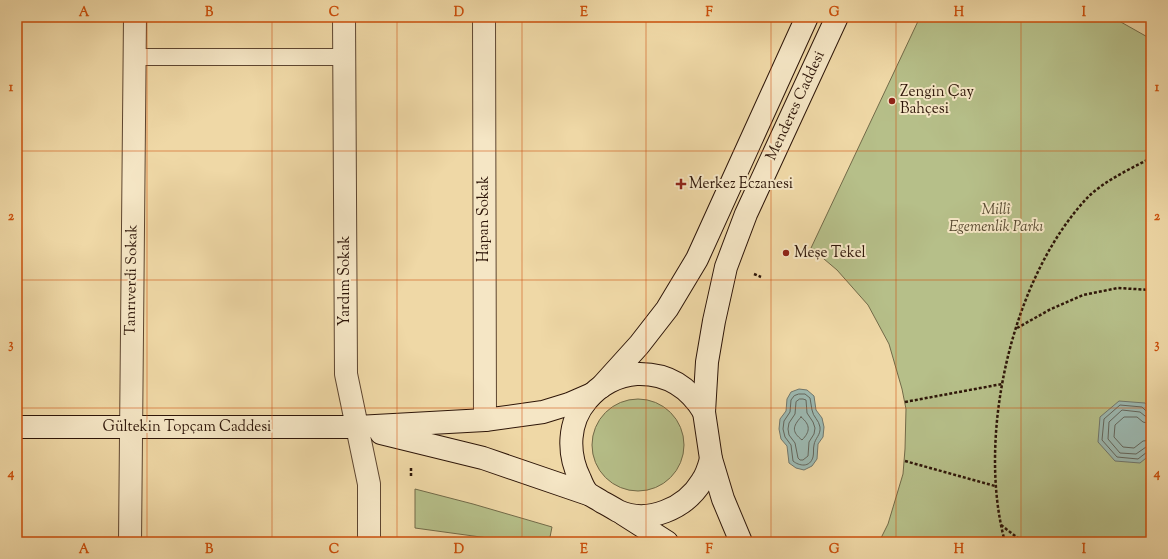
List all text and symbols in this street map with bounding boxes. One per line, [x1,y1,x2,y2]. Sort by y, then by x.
text: A [79,4,90,22]
text: B [205,4,214,22]
text: C [329,4,339,22]
text: D [454,4,464,22]
text: E [580,4,588,22]
text: F [705,4,713,22]
text: G [829,4,840,22]
text: H [954,4,965,22]
text: I [1082,4,1087,22]
street label: Menderes Caddesi [761,48,831,164]
text: 1 [9,79,14,97]
text: 1 [1155,79,1160,97]
place label: Zengin Çay Bahçesi [900,82,974,120]
marker: Zengin Çay Bahçesi [887,96,897,106]
place label: Merkez Eczanesi [689,174,793,195]
street label: Hapan Sokak [474,176,495,262]
marker: Merkez Eczanesi [676,179,686,189]
park label: Millî Egemenlik Parkı [949,200,1043,238]
text: 2 [8,208,15,226]
text: 2 [1154,208,1161,226]
street label: Tanrıverdi Sokak [121,224,143,336]
street label: Yardım Sokak [335,236,356,326]
place label: Meşe Tekel [794,243,866,264]
marker: Meşe Tekel [781,248,791,258]
text: 3 [8,336,14,354]
text: 3 [1154,336,1160,354]
street label: Gültekin Topçam Caddesi [103,417,271,438]
text: 4 [7,465,15,483]
text: 4 [1153,465,1161,483]
text: A [79,541,90,559]
text: B [205,541,214,559]
text: C [329,541,339,559]
text: D [454,541,464,559]
text: E [580,541,588,559]
text: F [705,541,713,559]
text: G [829,541,840,559]
text: H [954,541,965,559]
text: I [1082,541,1087,559]

